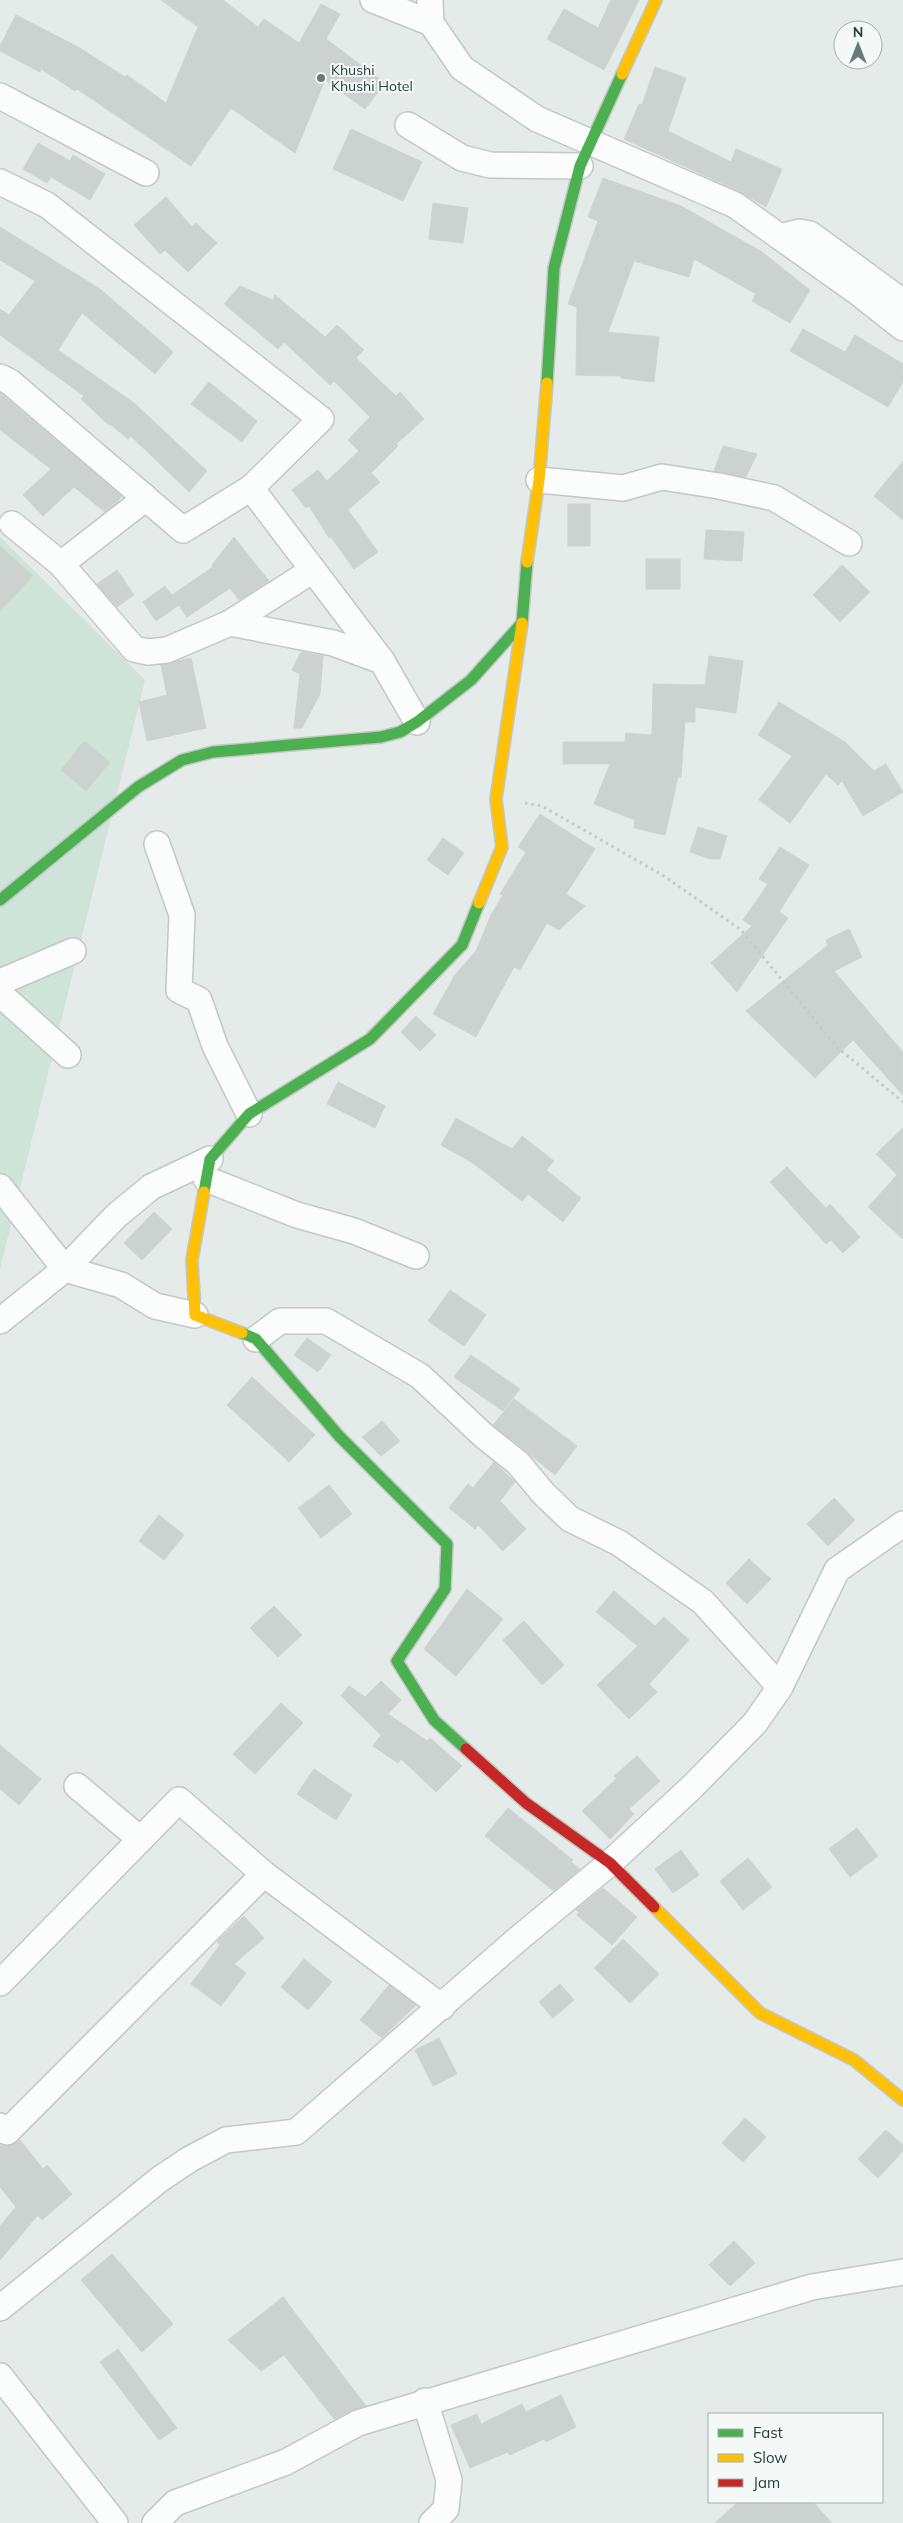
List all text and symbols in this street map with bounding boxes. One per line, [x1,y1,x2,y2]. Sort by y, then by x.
north arrow [833,20,883,70]
text: N [853,23,863,41]
place label: Khushi Khushi Hotel [331,61,413,95]
marker: Khushi Khushi Hotel [315,72,327,84]
legend [708,2413,883,2503]
text: Fast [753,2423,783,2442]
text: Slow [753,2448,787,2467]
text: Jam [753,2473,780,2492]

